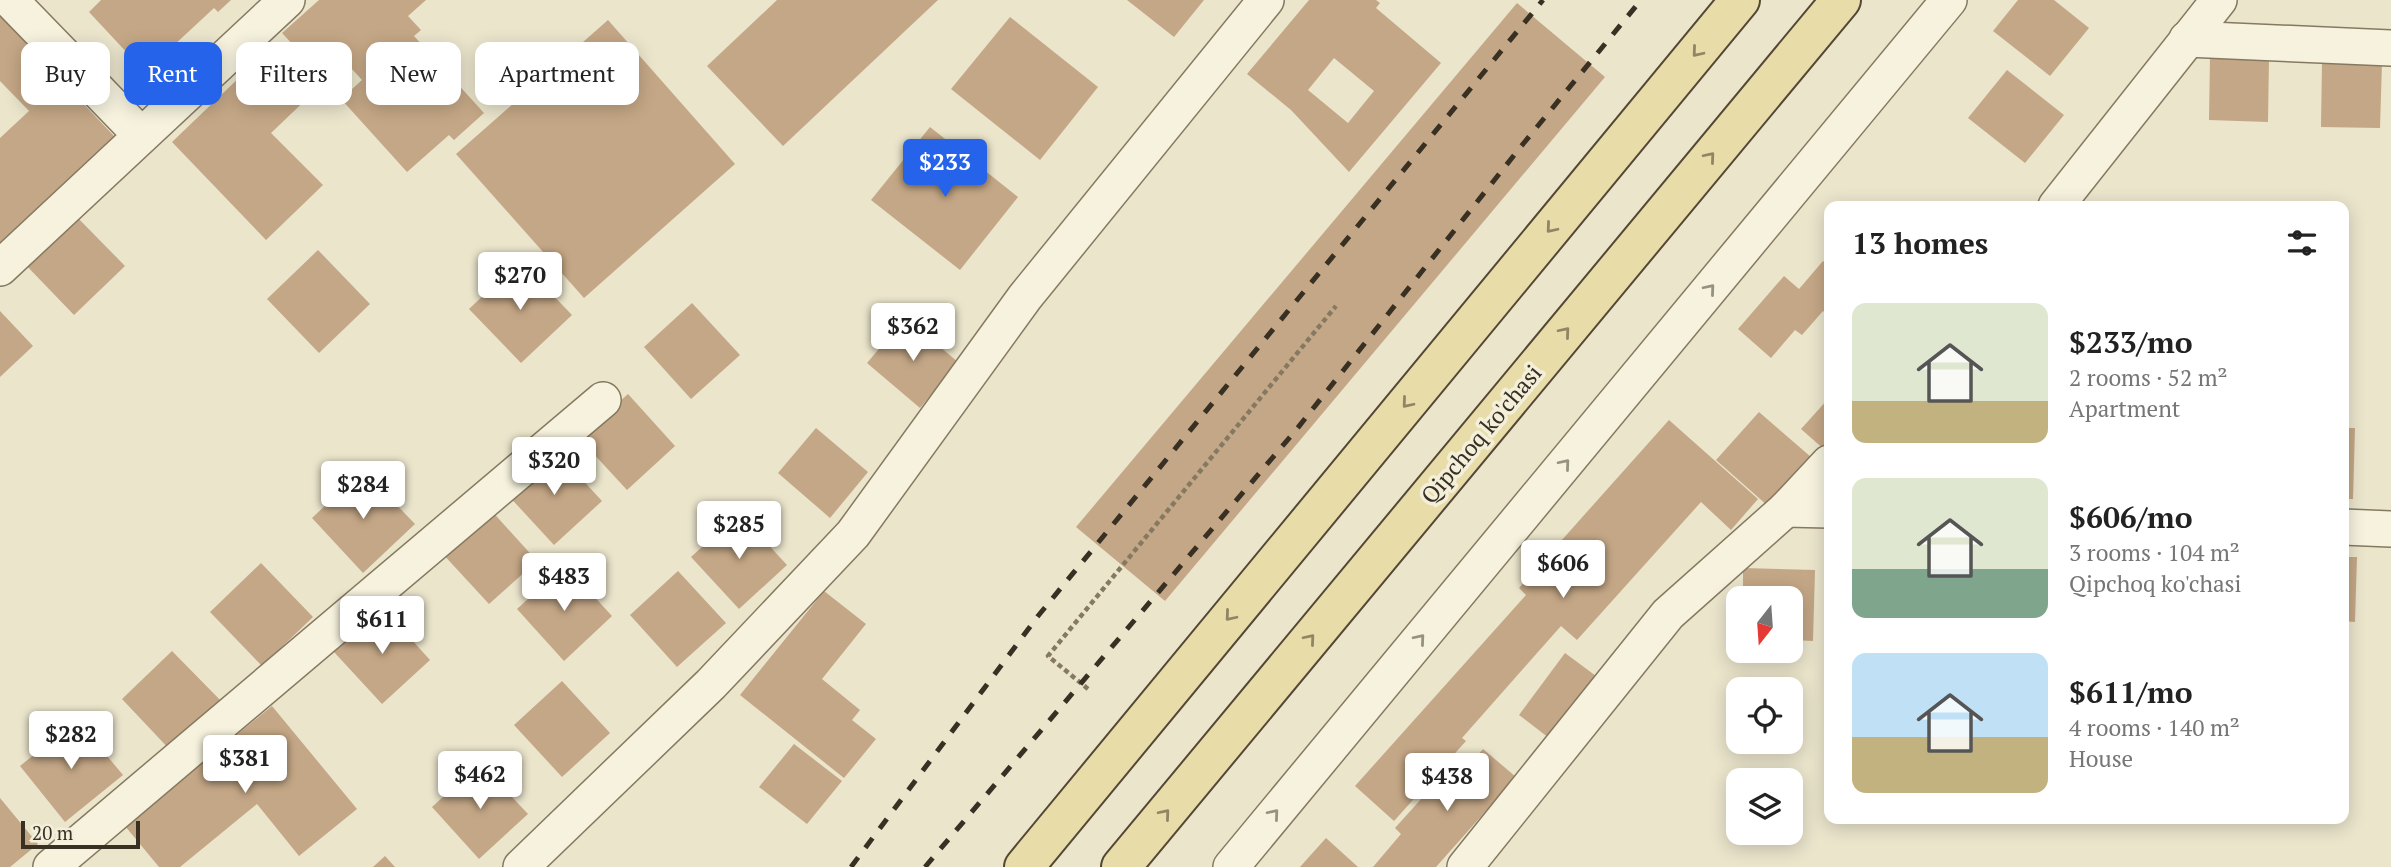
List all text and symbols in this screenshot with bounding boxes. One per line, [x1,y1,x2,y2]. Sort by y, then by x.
chip: Buy [21,42,110,105]
chip: Rent [124,42,222,105]
chip: Filters [236,42,352,105]
chip: New [366,42,461,105]
chip: Apartment [475,42,639,105]
one-way arrow [1693,44,1705,57]
pin: $233 [904,140,986,199]
text: $233 [919,146,971,177]
one-way arrow [1702,153,1714,166]
one-way arrow [1547,220,1560,232]
text: 13 homes [1852,223,1988,263]
icon: filters [2283,224,2321,262]
pin: $270 [479,252,561,312]
text: $270 [494,259,546,290]
one-way arrow [1702,284,1714,297]
pin: $362 [872,304,954,363]
text: $362 [887,310,939,341]
text: $233/mo [2069,322,2193,362]
one-way arrow [1557,328,1569,341]
icon: home [1908,331,1992,415]
street label: Qipchoq ko'chasi [1414,358,1548,510]
text: 2 rooms · 52 m² [2069,362,2228,393]
text: Apartment [2069,393,2180,424]
one-way arrow [1402,395,1415,407]
pin: $320 [513,438,595,497]
text: $320 [528,444,580,475]
one-way arrow [1557,460,1569,473]
pin: $284 [322,462,404,521]
text: $284 [337,468,389,499]
text: $606/mo [2069,497,2193,537]
pin: $285 [698,502,780,561]
icon: home [1908,506,1992,590]
text: $285 [713,508,765,539]
text: 3 rooms · 104 m² [2069,537,2240,568]
pin: $606 [1522,540,1604,600]
text: $606 [1537,547,1589,578]
pin: $483 [523,554,605,613]
text: $483 [538,560,590,591]
text: Qipchoq ko'chasi [2069,568,2241,599]
north arrow [1726,586,1802,663]
map controls [1726,586,1803,845]
pin: $611 [341,596,423,656]
text: $611 [356,603,408,634]
one-way arrow [1226,609,1239,621]
one-way arrow [1302,635,1314,648]
one-way arrow [1411,635,1424,647]
text: $611/mo [2069,672,2193,712]
button: locate [1726,677,1803,754]
icon: home [1908,681,1992,765]
pin: $282 [30,712,112,771]
text: 4 rooms · 140 m² [2069,712,2240,743]
text: $282 [45,718,97,749]
pin: $381 [204,736,286,795]
text: $381 [219,742,271,773]
text: House [2069,743,2133,774]
pin: $462 [439,752,521,811]
pin: $438 [1406,754,1488,813]
text: $462 [454,758,506,789]
text: $438 [1421,760,1473,791]
button: layers [1726,768,1803,845]
one-way arrow [1157,810,1169,823]
one-way arrow [1266,810,1279,822]
scale bar [21,818,140,850]
text: 20 m [32,820,73,845]

